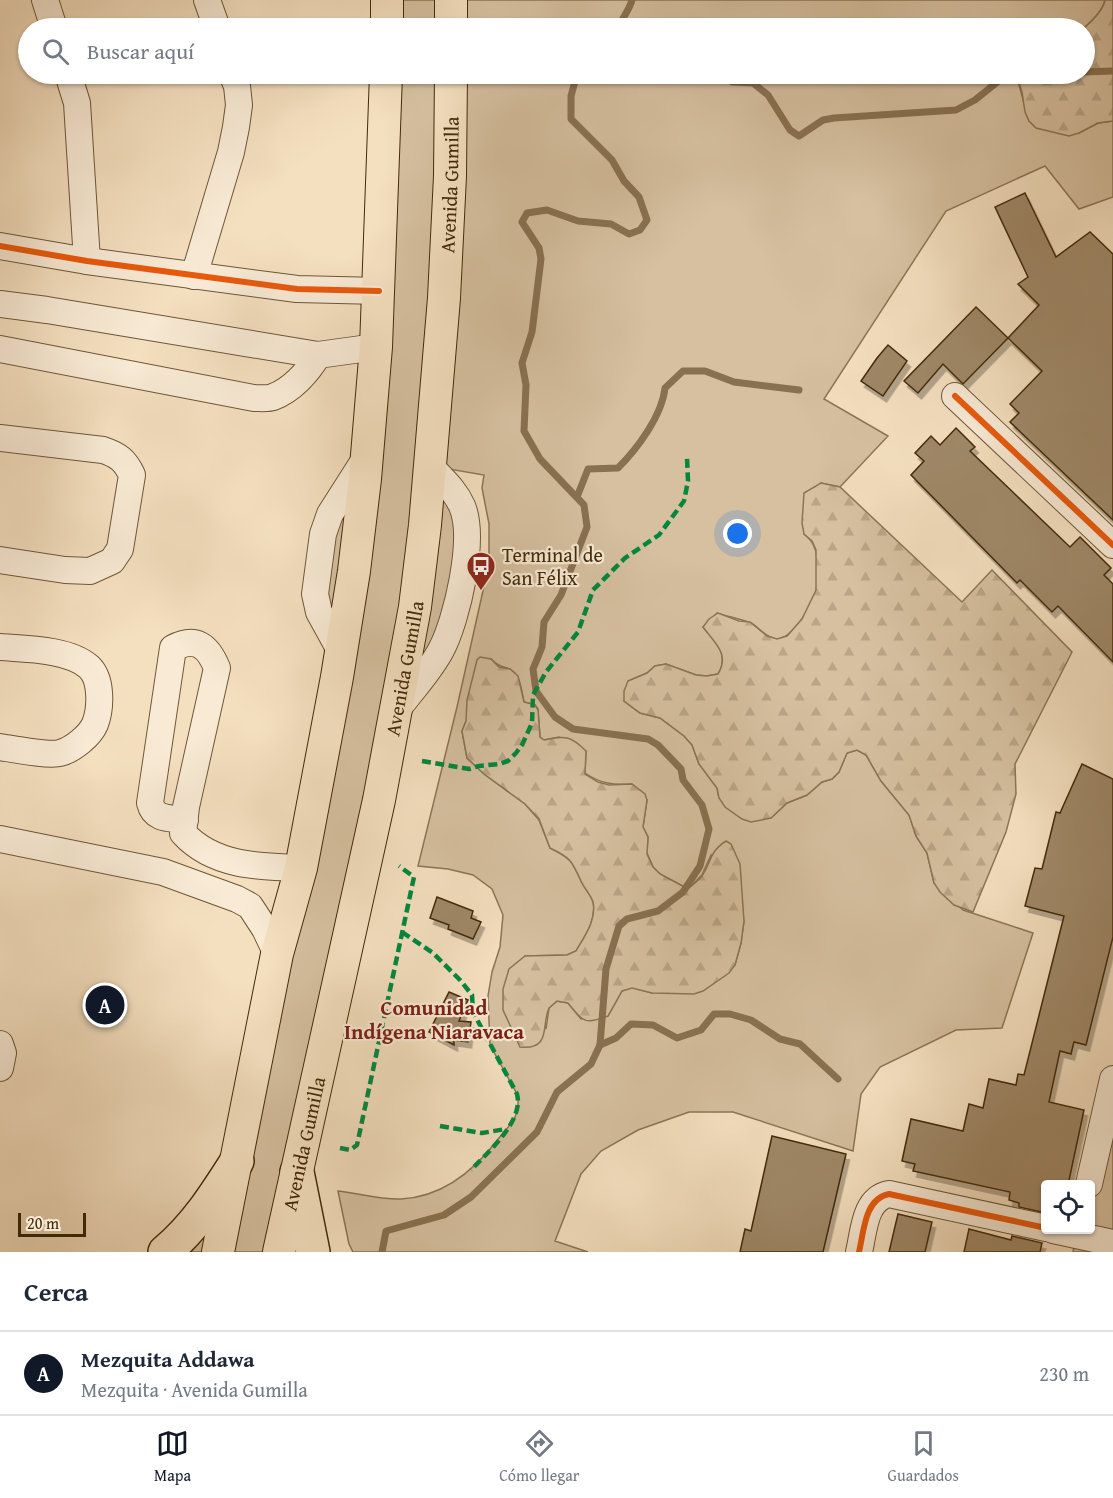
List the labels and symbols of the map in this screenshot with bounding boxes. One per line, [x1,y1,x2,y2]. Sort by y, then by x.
street label: Avenida Gumilla [432,116,465,254]
your location [723,519,752,548]
place label: Terminal de San Félix [502,540,603,592]
bus stop icon: Terminal de San Félix [465,550,497,592]
street label: Avenida Gumilla [377,599,430,738]
pin: A [86,982,124,1028]
district label: Comunidad Indígena Niaravaca [344,992,524,1047]
street label: Avenida Gumilla [274,1073,332,1214]
scale bar [18,1210,86,1238]

